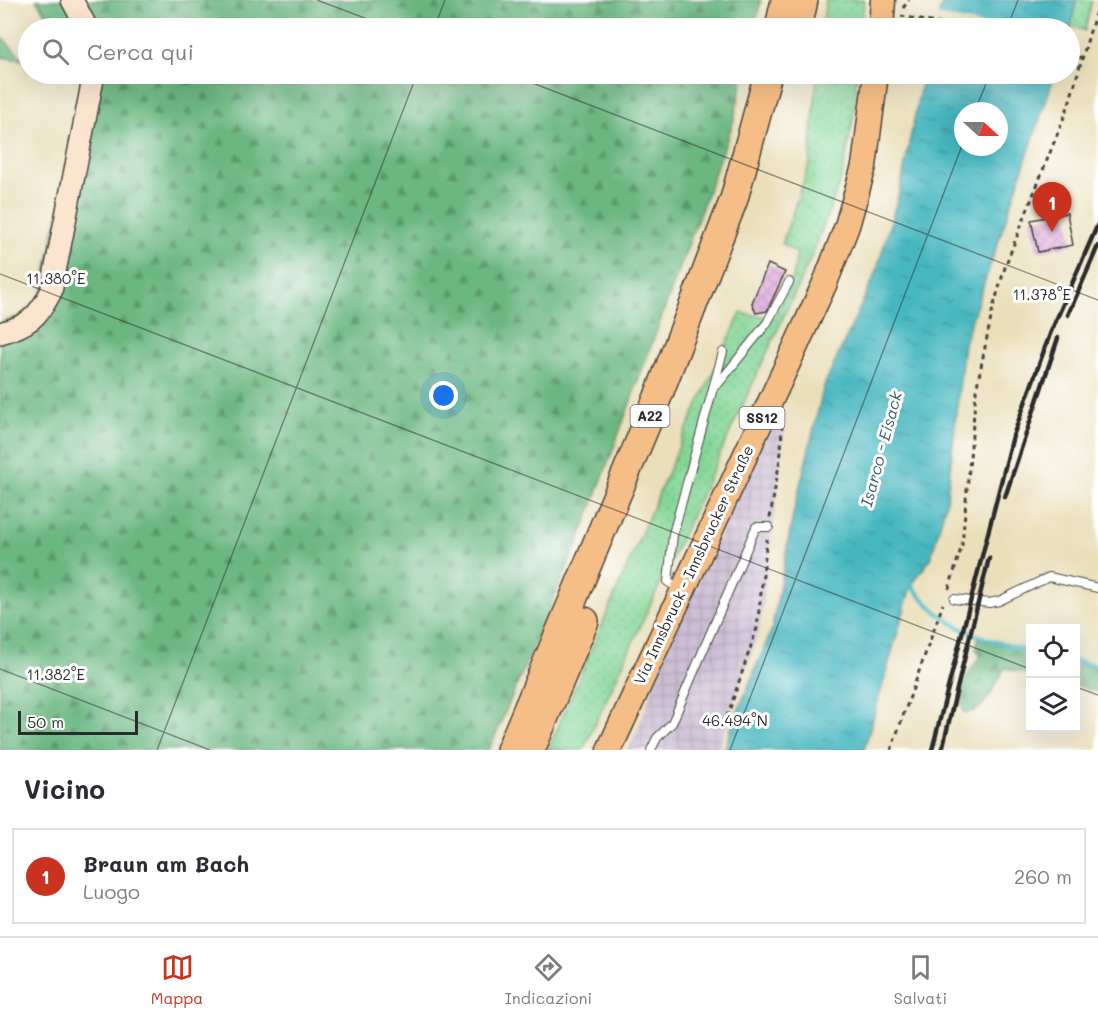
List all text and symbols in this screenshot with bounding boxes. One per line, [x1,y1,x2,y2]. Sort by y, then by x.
search box [18,18,1080,84]
icon: search [39,35,72,68]
text: Cerca qui [87,37,194,66]
north arrow [954,102,1008,156]
pin: 1 [1032,182,1072,232]
text: 11.380°E [26,268,86,288]
text: 11.378°E [1013,284,1072,304]
your location [429,381,458,410]
water label: Isarco - Eisack [855,388,906,509]
road number: A22 [630,405,670,427]
road number: SS12 [740,407,784,429]
street label: Via Innsbruck - Innsbrucker Straße [629,442,757,687]
map controls [1026,624,1080,732]
button: locate [1026,624,1080,678]
text: 11.382°E [27,664,86,684]
button: layers [1026,678,1080,732]
scale bar [18,708,138,736]
text: 46.494°N [702,710,768,730]
text: 50 m [27,711,64,732]
text: Vicino [24,772,105,806]
text: Braun am Bach [83,849,249,878]
text: 1 [41,863,50,889]
text: 260 m [1014,863,1072,889]
text: Luogo [83,878,140,904]
tab: Mappa [151,951,203,1008]
tab: Indicazioni [505,951,592,1008]
tab: Salvati [894,951,947,1008]

